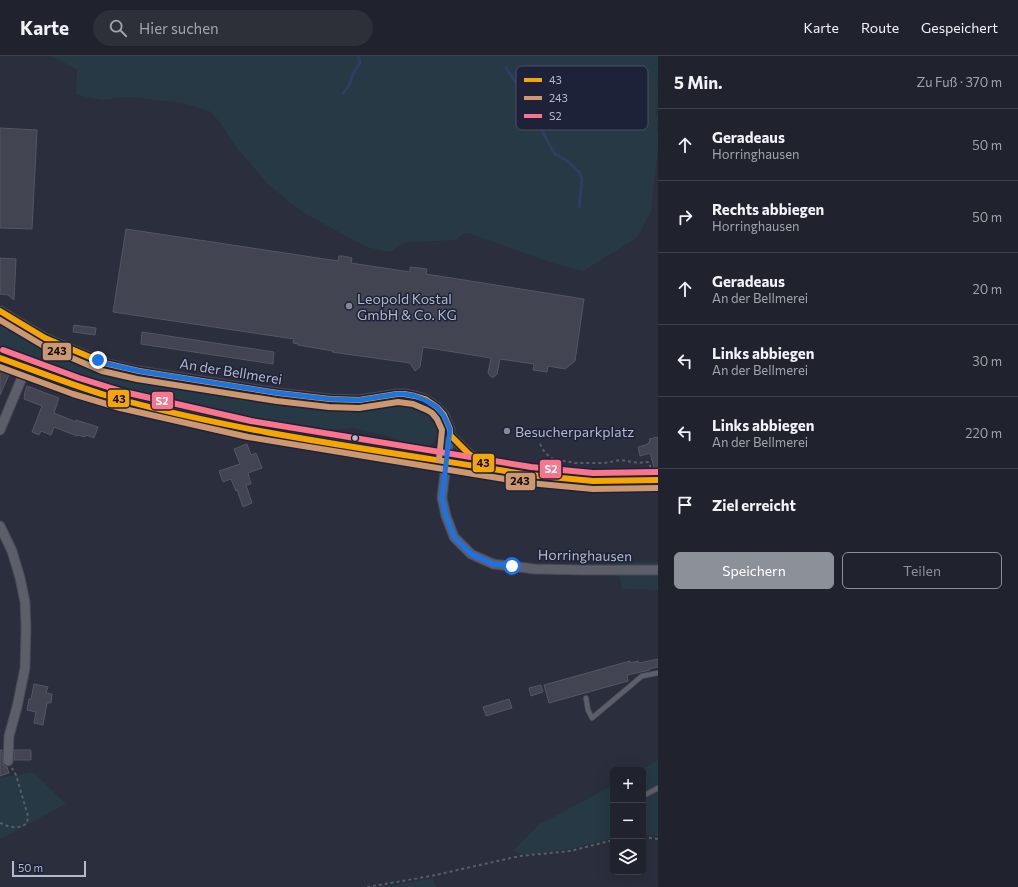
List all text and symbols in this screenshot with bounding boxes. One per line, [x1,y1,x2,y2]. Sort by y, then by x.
search box [93,10,373,46]
text: Karte [20,16,69,39]
icon: search [107,17,129,39]
text: Hier suchen [139,19,219,37]
text: Karte [804,19,839,36]
text: Route [861,19,899,36]
text: Gespeichert [921,19,998,36]
legend [516,66,648,130]
text: 5 Min. [674,72,723,93]
text: 43 [549,73,562,86]
text: Zu Fuß · 370 m [917,74,1002,90]
text: 243 [549,91,568,104]
text: S2 [549,109,562,122]
text: Geradeaus [712,128,785,146]
icon: ahead [674,134,696,156]
text: 50 m [972,137,1002,153]
text: Horringhausen [712,146,799,162]
text: Rechts abbiegen [712,200,824,218]
icon: right [674,206,696,228]
text: 50 m [972,209,1002,225]
text: Horringhausen [712,218,799,234]
text: Geradeaus [712,272,785,290]
icon: ahead [674,278,696,300]
text: 20 m [973,281,1002,297]
place label: Leopold Kostal GmbH & Co. KG [357,290,457,323]
text: An der Bellmerei [712,290,808,306]
marker: Leopold Kostal GmbH & Co. KG [344,301,354,311]
line badge: 243 [42,342,72,361]
text: 243 [47,344,67,357]
text: Links abbiegen [712,344,814,362]
icon: left [674,350,696,372]
route end [89,351,107,369]
text: 30 m [972,353,1002,369]
street label: An der Bellmerei [179,355,283,387]
text: An der Bellmerei [712,362,808,378]
line badge: 43 [107,389,130,408]
line badge: S2 [151,391,174,410]
text: 43 [112,392,126,405]
text: S2 [156,394,168,407]
text: Links abbiegen [712,416,814,434]
icon: left [674,422,696,444]
place label: Besucherparkplatz [515,423,634,440]
text: 220 m [965,425,1002,441]
marker: Besucherparkplatz [502,426,512,436]
unlabelled marker [350,433,360,443]
text: An der Bellmerei [712,434,808,450]
line badge: 43 [472,453,495,473]
text: 43 [476,456,490,469]
line badge: S2 [539,459,562,479]
text: S2 [545,462,557,475]
line badge: 243 [505,472,536,491]
text: 243 [510,474,530,487]
icon: arrive [674,494,696,516]
text: Ziel erreicht [712,496,796,514]
street label: Horringhausen [538,546,632,564]
button: Speichern [674,552,834,589]
button: Teilen [842,552,1002,589]
route start [503,557,521,575]
map controls [610,767,646,875]
button: + [610,767,646,803]
button: − [610,803,646,839]
button: layers [610,839,646,875]
scale bar [12,859,86,878]
text: 50 m [18,861,43,874]

